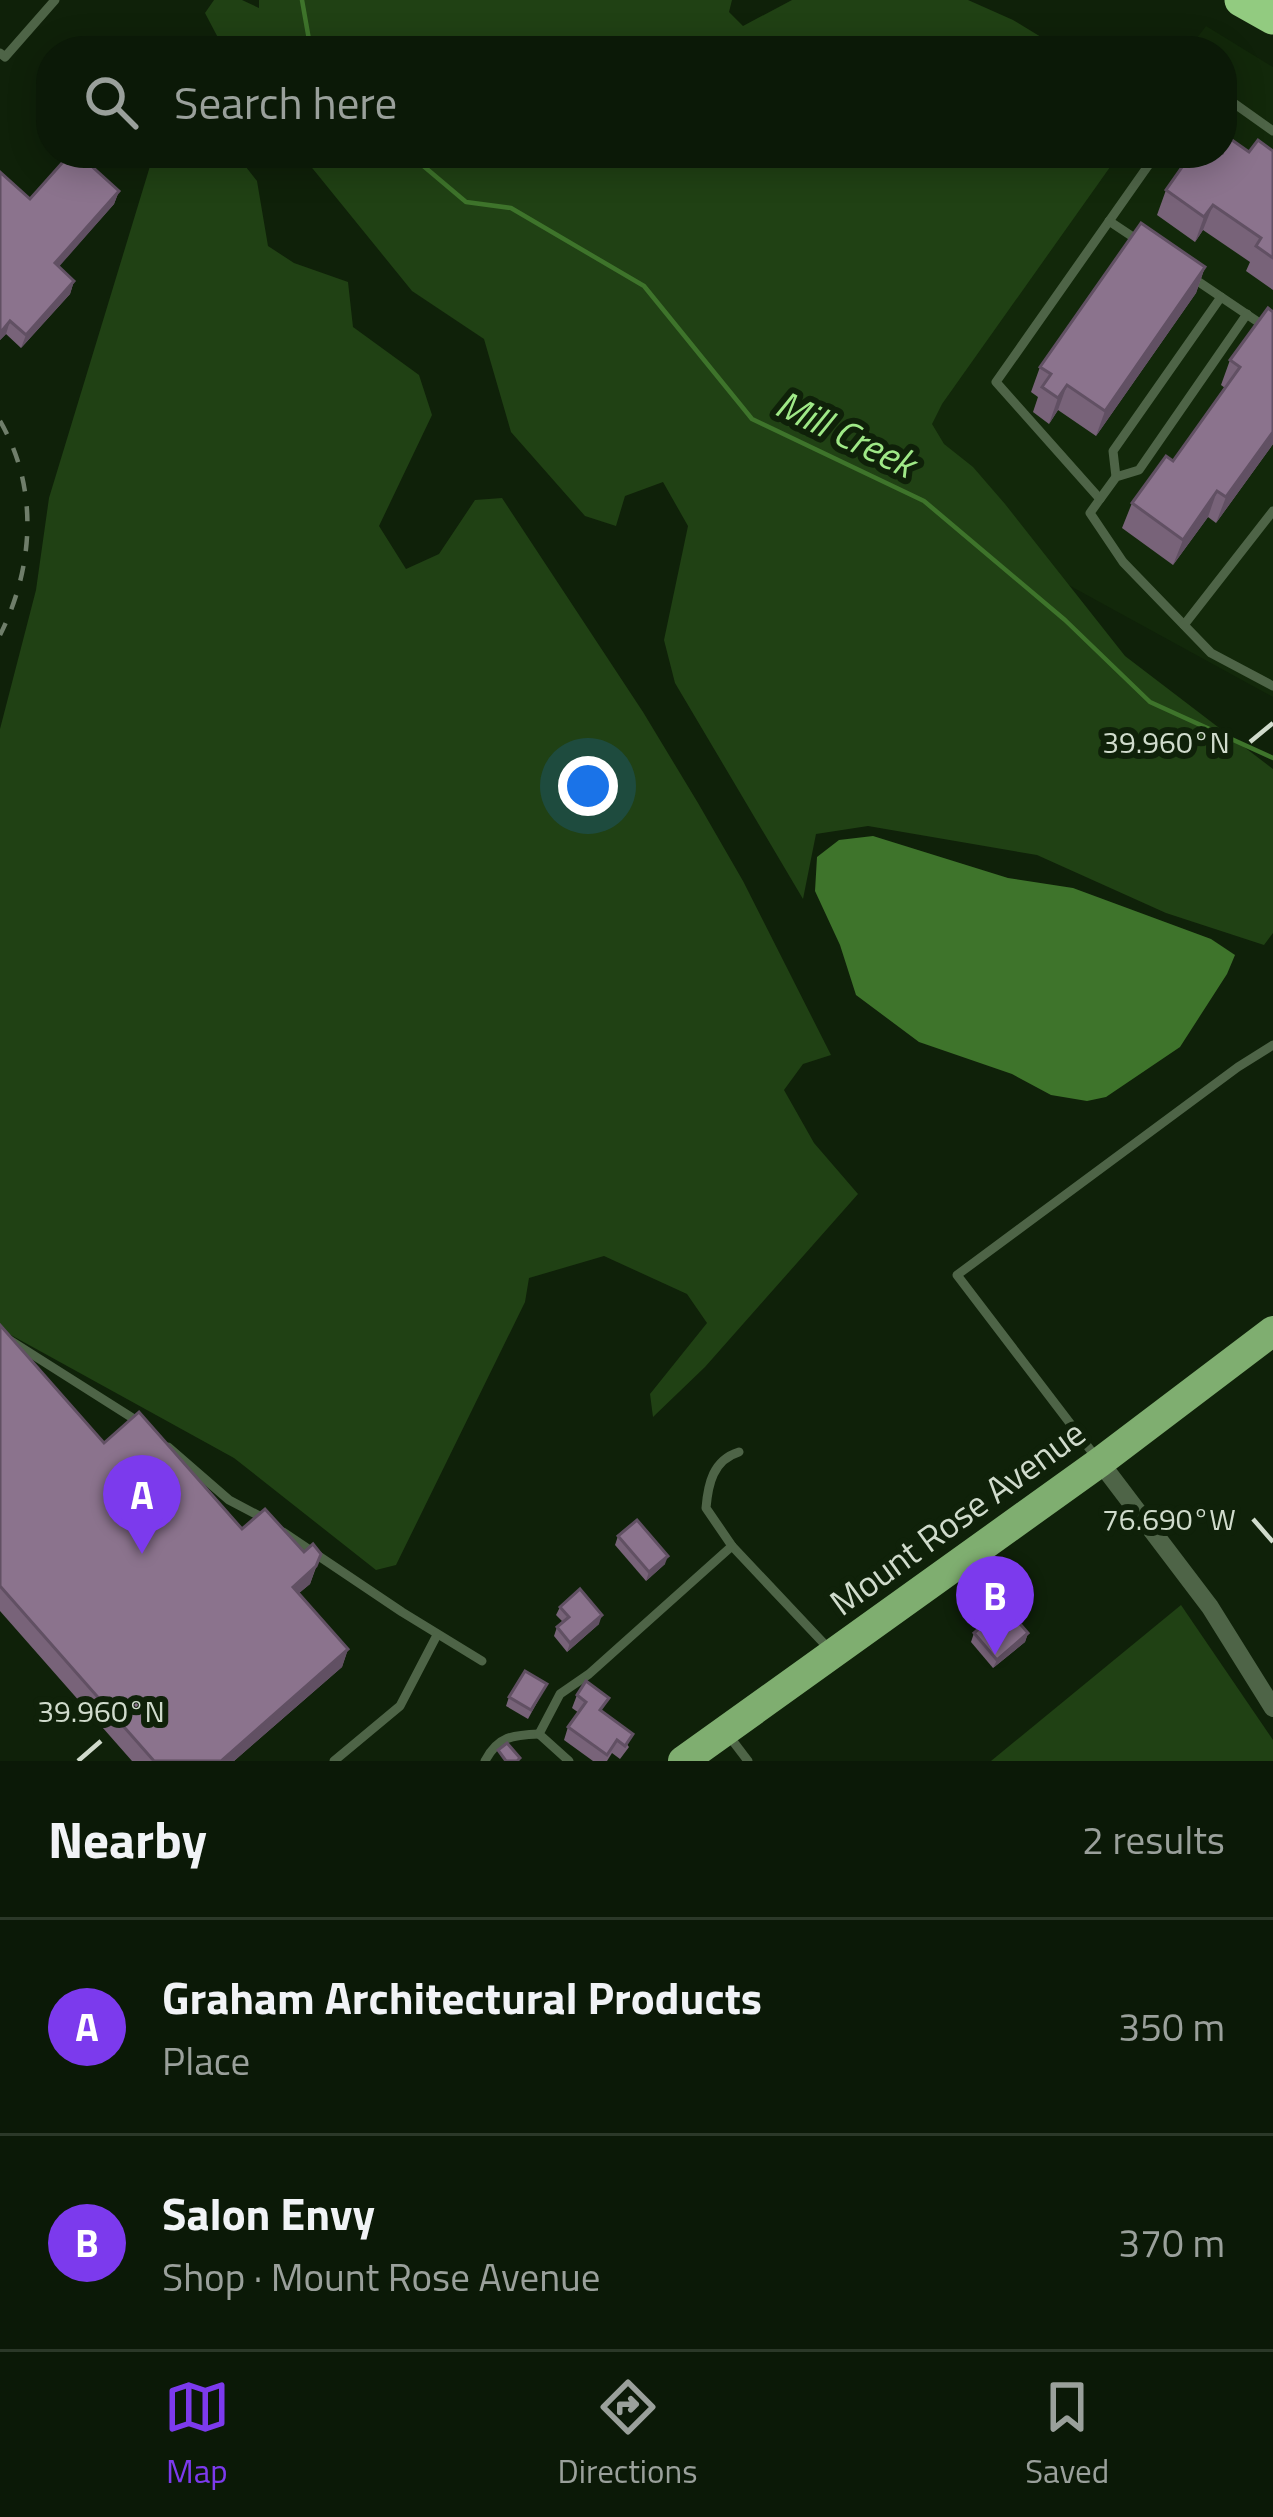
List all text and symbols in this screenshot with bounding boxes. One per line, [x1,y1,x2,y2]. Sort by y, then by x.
search box [36,36,1237,168]
text: Search here [174,68,397,136]
icon: search [78,69,144,135]
water label: Mill Creek [766,374,930,494]
text: 39.960°N [1102,719,1230,765]
your location [558,756,618,816]
street label: Mount Rose Avenue [818,1405,1096,1629]
pin: A [103,1455,181,1554]
text: 76.690°W [1102,1496,1236,1542]
pin: B [956,1556,1034,1655]
text: 39.960°N [37,1688,165,1734]
text: Nearby [48,1800,207,1878]
text: 2 results [1082,1810,1225,1869]
text: Graham Architectural Products [162,1963,762,2031]
text: A [75,1997,99,2056]
text: 350 m [1118,1997,1225,2056]
text: Place [162,2031,250,2090]
text: Salon Envy [162,2179,375,2247]
text: B [75,2213,99,2272]
text: 370 m [1118,2213,1225,2272]
text: Shop · Mount Rose Avenue [162,2247,600,2306]
tab: Map [164,2374,230,2496]
tab: Directions [558,2374,697,2496]
tab: Saved [1025,2374,1109,2496]

